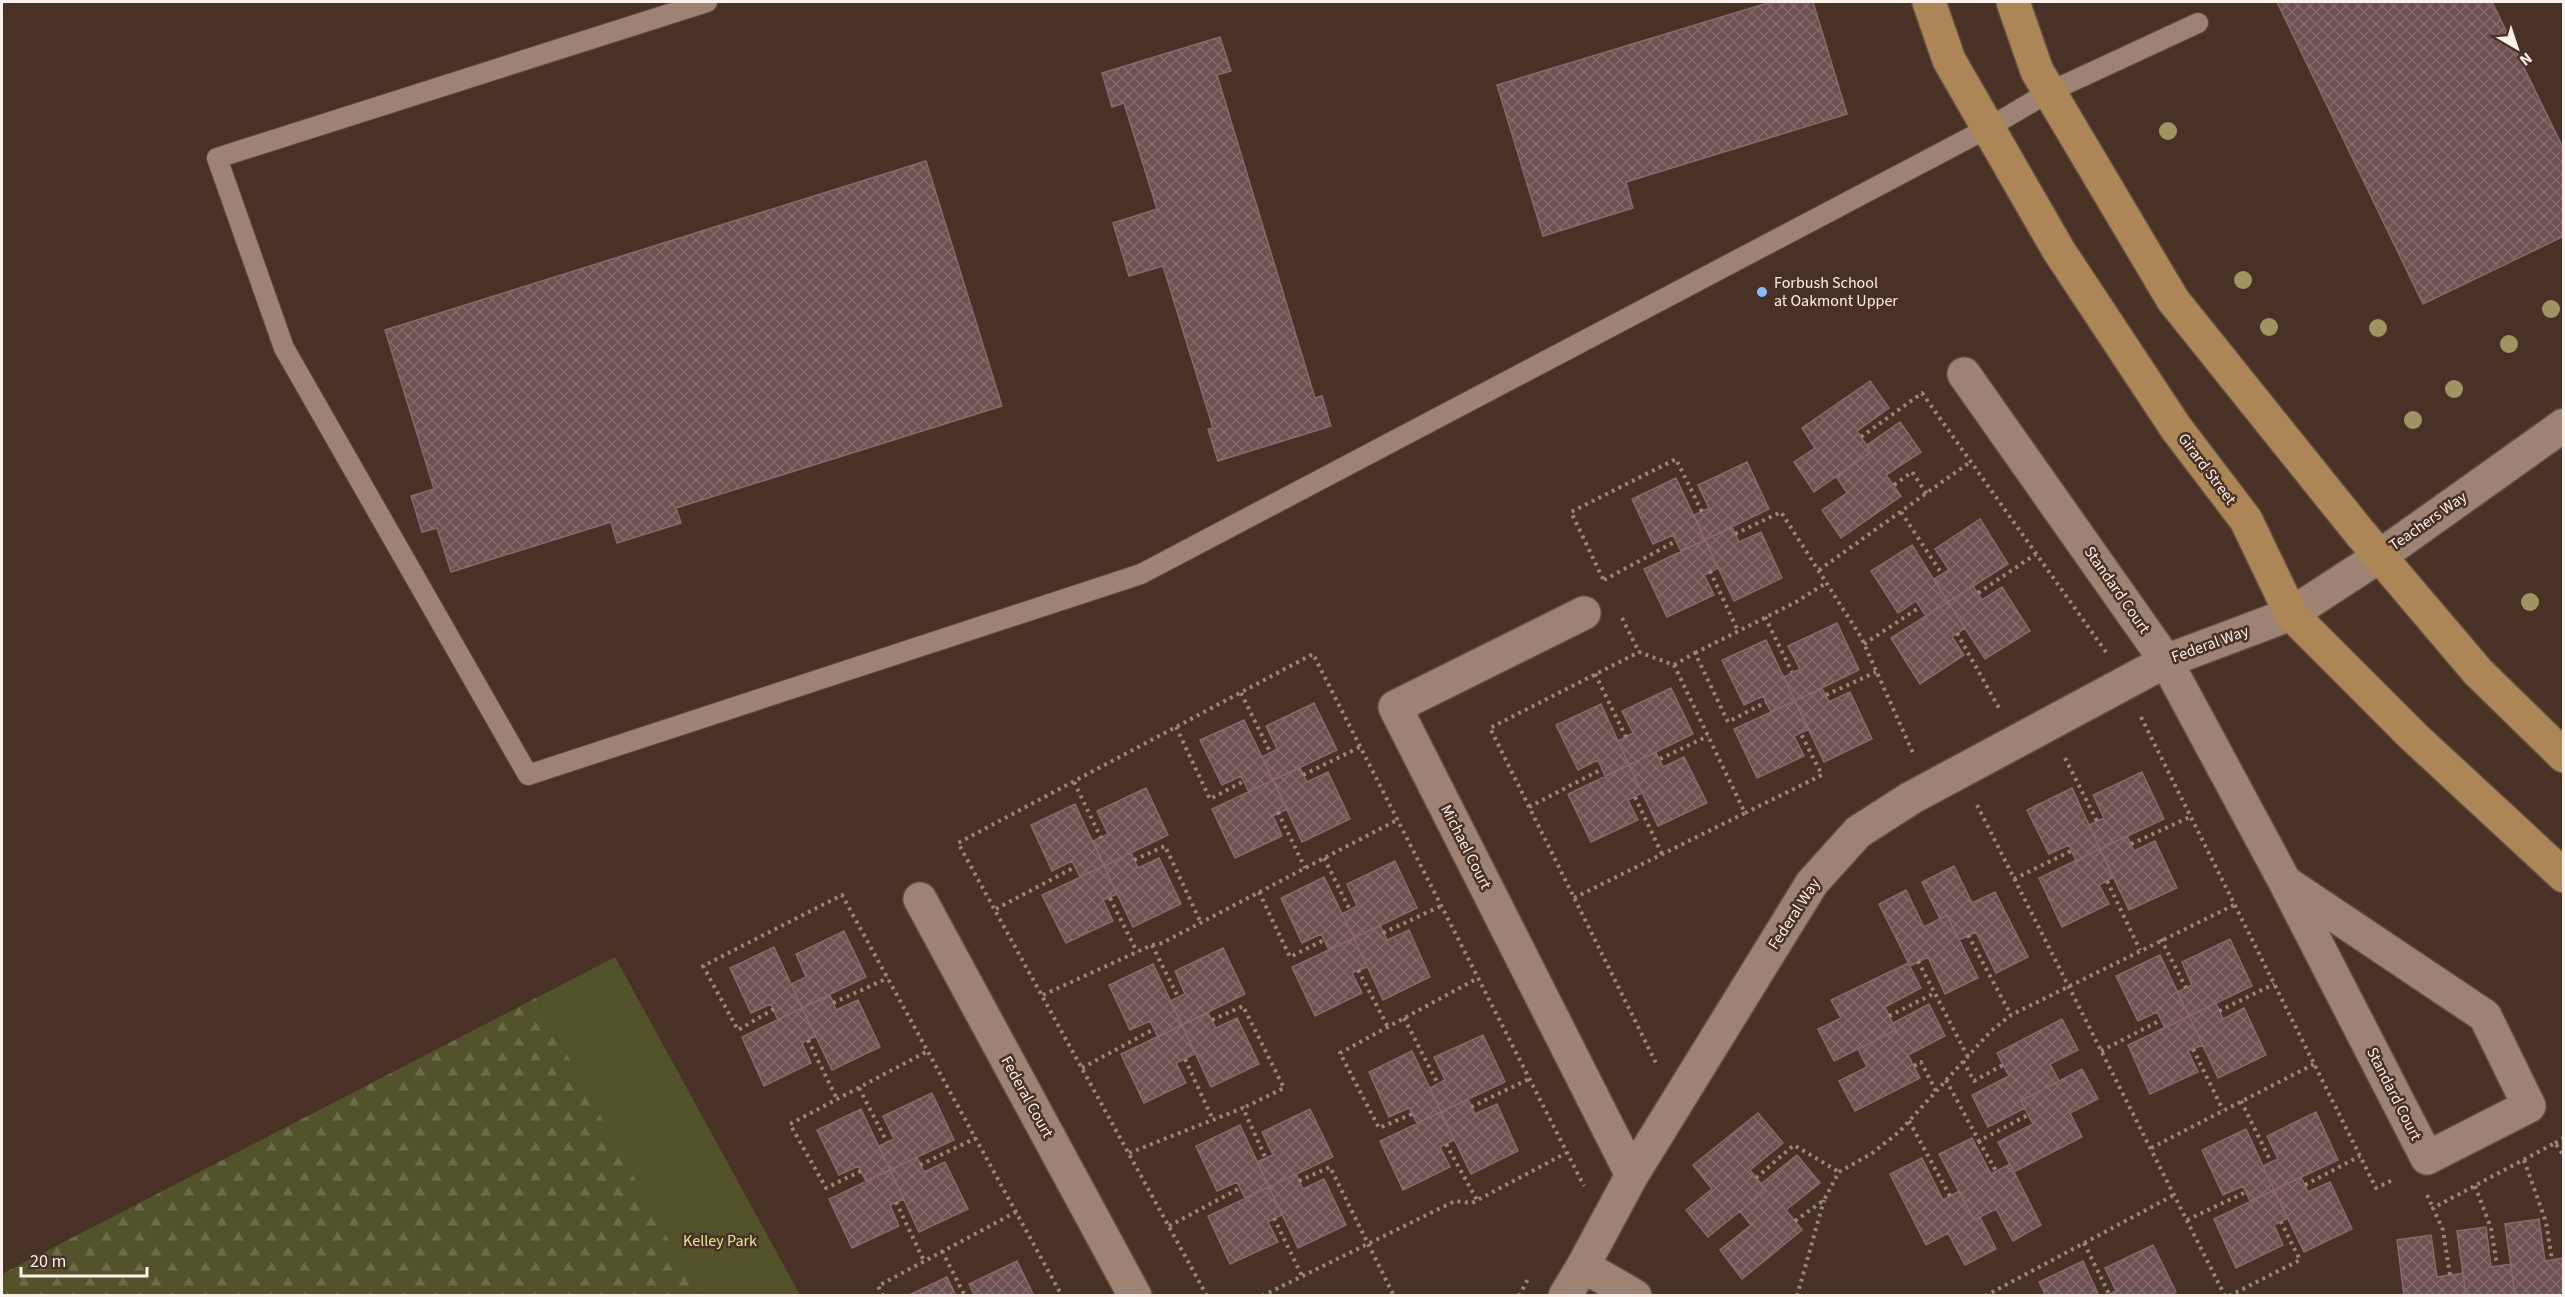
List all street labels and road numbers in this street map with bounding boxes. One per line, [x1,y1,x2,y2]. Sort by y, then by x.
street label: Girard Street [2173,429,2242,510]
street label: Teachers Way [2385,486,2472,556]
street label: Standard Court [2079,542,2156,639]
street label: Federal Way [2168,620,2252,668]
street label: Michael Court [1435,801,1497,894]
street label: Federal Way [1763,874,1826,954]
street label: Standard Court [2361,1044,2427,1145]
street label: Federal Court [995,1052,1059,1142]

